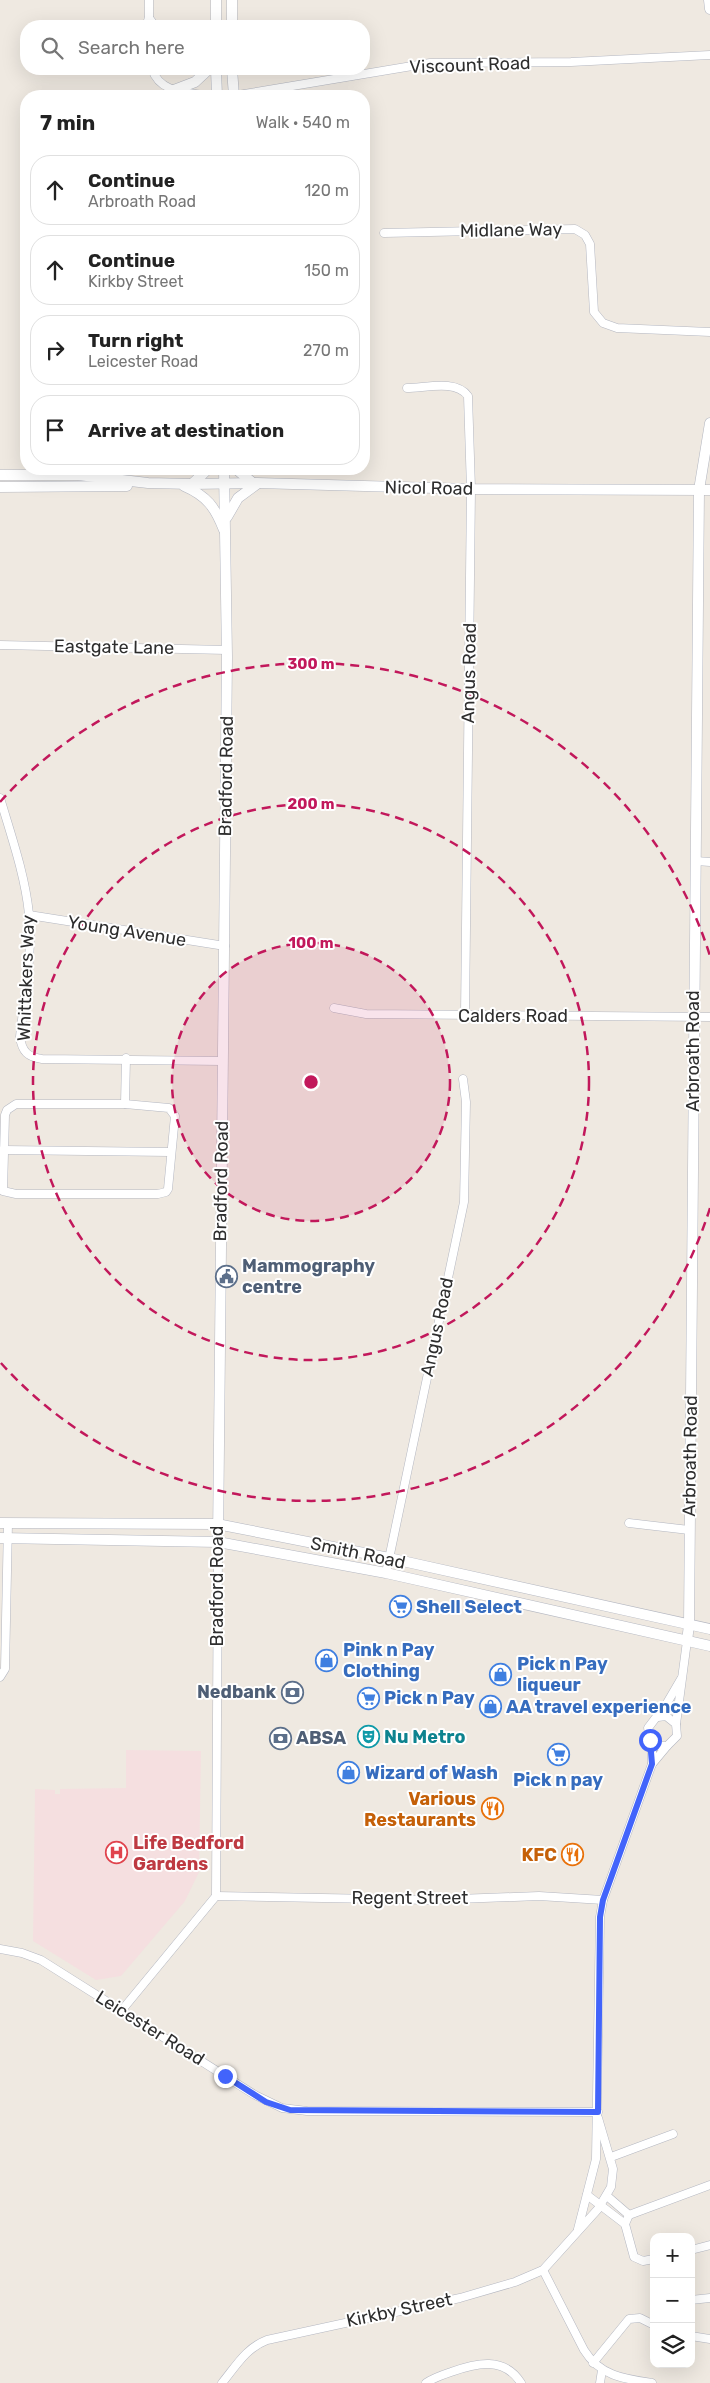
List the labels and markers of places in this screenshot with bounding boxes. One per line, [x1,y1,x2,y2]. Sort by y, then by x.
centre of rings [302,1073,320,1091]
place label: Mammography centre [242,1255,375,1298]
public building icon: Mammography centre [214,1264,238,1288]
supermarket icon: Shell Select [388,1595,412,1619]
place label: Shell Select [416,1596,522,1618]
place label: Pink n Pay Clothing [343,1639,435,1682]
shop icon: Pink n Pay Clothing [315,1648,339,1672]
place label: Pick n Pay liqueur [517,1653,608,1696]
shop icon: Pick n Pay liqueur [489,1662,513,1686]
bank icon: Nedbank [280,1680,304,1704]
place label: Nedbank [197,1681,276,1703]
supermarket icon: Pick n Pay [356,1686,380,1710]
place label: Pick n Pay [384,1687,475,1709]
shop icon: AA travel experience [478,1695,502,1719]
place label: AA travel experience [506,1696,692,1718]
theatre icon: Nu Metro [356,1725,380,1749]
bank icon: ABSA [268,1726,292,1750]
place label: Nu Metro [384,1726,465,1748]
place label: ABSA [296,1727,346,1749]
supermarket icon: Pick n pay [546,1743,570,1767]
shop icon: Wizard of Wash [337,1761,361,1785]
place label: Wizard of Wash [365,1762,498,1784]
place label: Pick n pay [513,1769,603,1791]
place label: Various Restaurants [364,1788,476,1831]
restaurant icon: Various Restaurants [480,1797,504,1821]
place label: Life Bedford Gardens [133,1832,244,1875]
hospital icon: Life Bedford Gardens [105,1841,129,1865]
restaurant icon: KFC [561,1843,585,1867]
place label: KFC [521,1844,557,1866]

